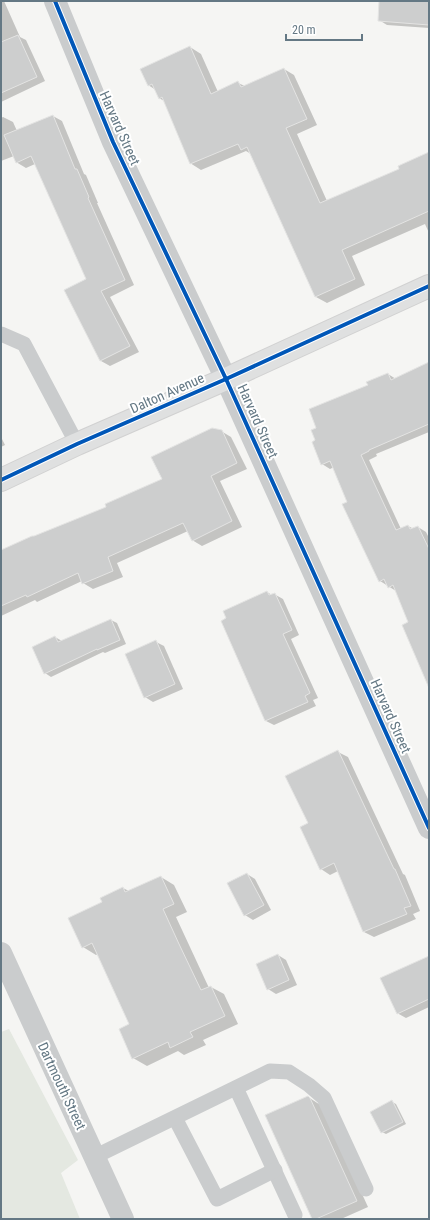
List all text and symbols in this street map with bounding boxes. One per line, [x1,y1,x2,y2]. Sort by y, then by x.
scale bar [286,16,362,42]
text: 20 m [292,23,316,37]
street label: Harvard Street [97,88,143,168]
street label: Dalton Avenue [128,369,207,416]
street label: Harvard Street [235,381,281,461]
street label: Harvard Street [368,676,414,756]
street label: Dartmouth Street [35,1040,89,1132]

